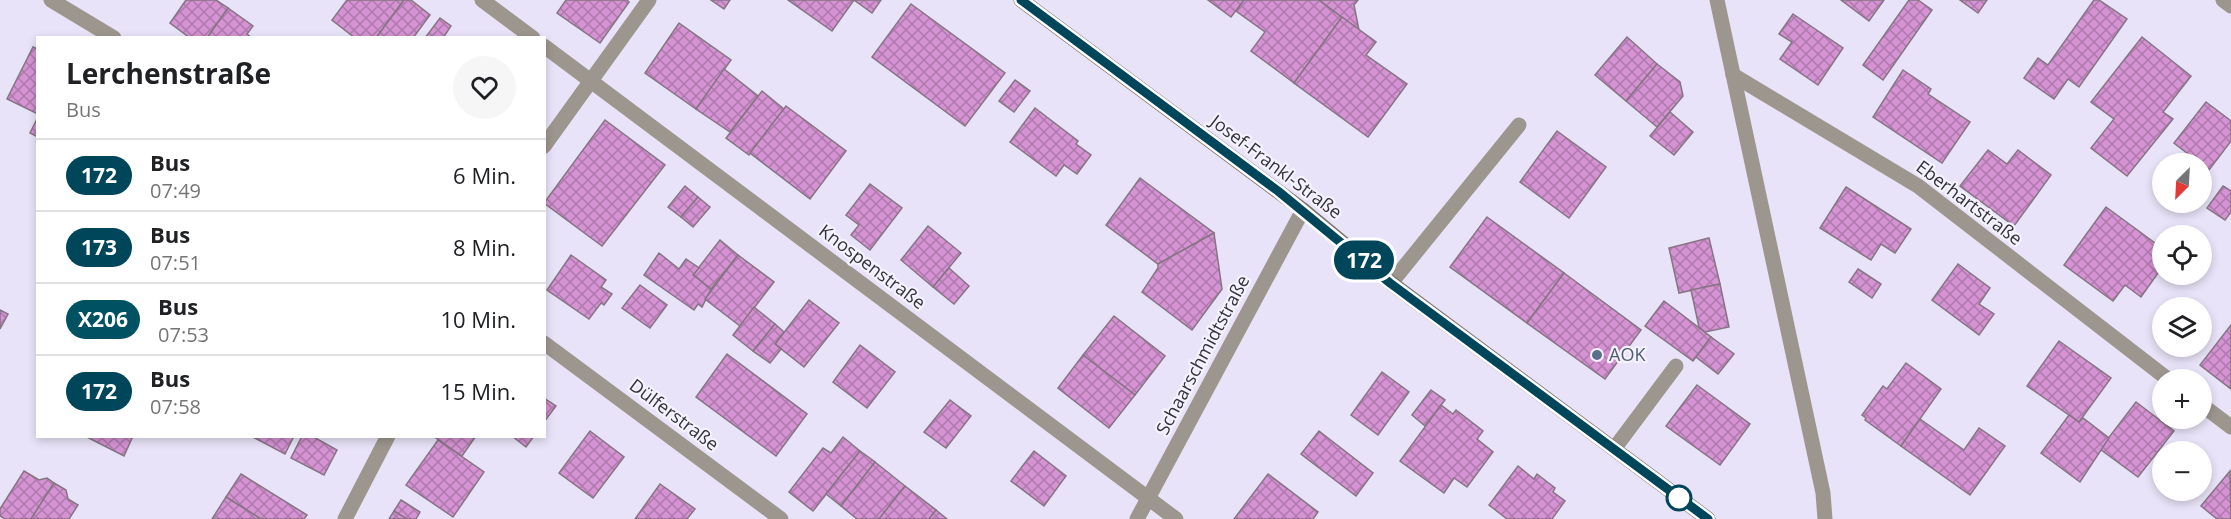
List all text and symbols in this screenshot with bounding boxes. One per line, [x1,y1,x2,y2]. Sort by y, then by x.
text: Lerchenstraße [66,54,271,92]
button: heart [453,56,516,119]
text: Bus [66,96,101,123]
street label: Josef-Frankl-Straße [1204,108,1347,224]
text: Bus [150,147,190,177]
north arrow [2152,153,2212,213]
map controls [2152,153,2212,501]
street label: Eberhartstraße [1912,154,2028,250]
text: 6 Min. [453,160,516,190]
text: 172 [81,161,117,189]
text: 07:49 [150,177,201,204]
street label: Knospenstraße [815,218,931,314]
text: Bus [150,219,190,249]
button: locate [2152,225,2212,285]
text: 8 Min. [453,232,516,262]
text: 173 [81,233,117,261]
line badge: 172 [1330,240,1398,280]
text: 172 [1346,246,1382,274]
text: 07:51 [150,249,201,276]
street label: Schaarschmidtstraße [1150,271,1254,438]
text: Bus [158,291,198,321]
button: layers [2152,297,2212,357]
text: 10 Min. [441,304,516,334]
text: X206 [78,305,128,333]
text: 07:53 [158,321,209,348]
place label: AOK [1609,342,1646,366]
marker: AOK [1590,348,1604,362]
text: Bus [150,363,190,393]
button: + [2152,369,2212,429]
street label: Dülferstraße [625,373,724,456]
text: 15 Min. [441,376,516,406]
text: 172 [81,377,117,405]
text: 07:58 [150,393,201,420]
button: − [2152,441,2212,501]
unlabelled marker [1666,485,1692,511]

